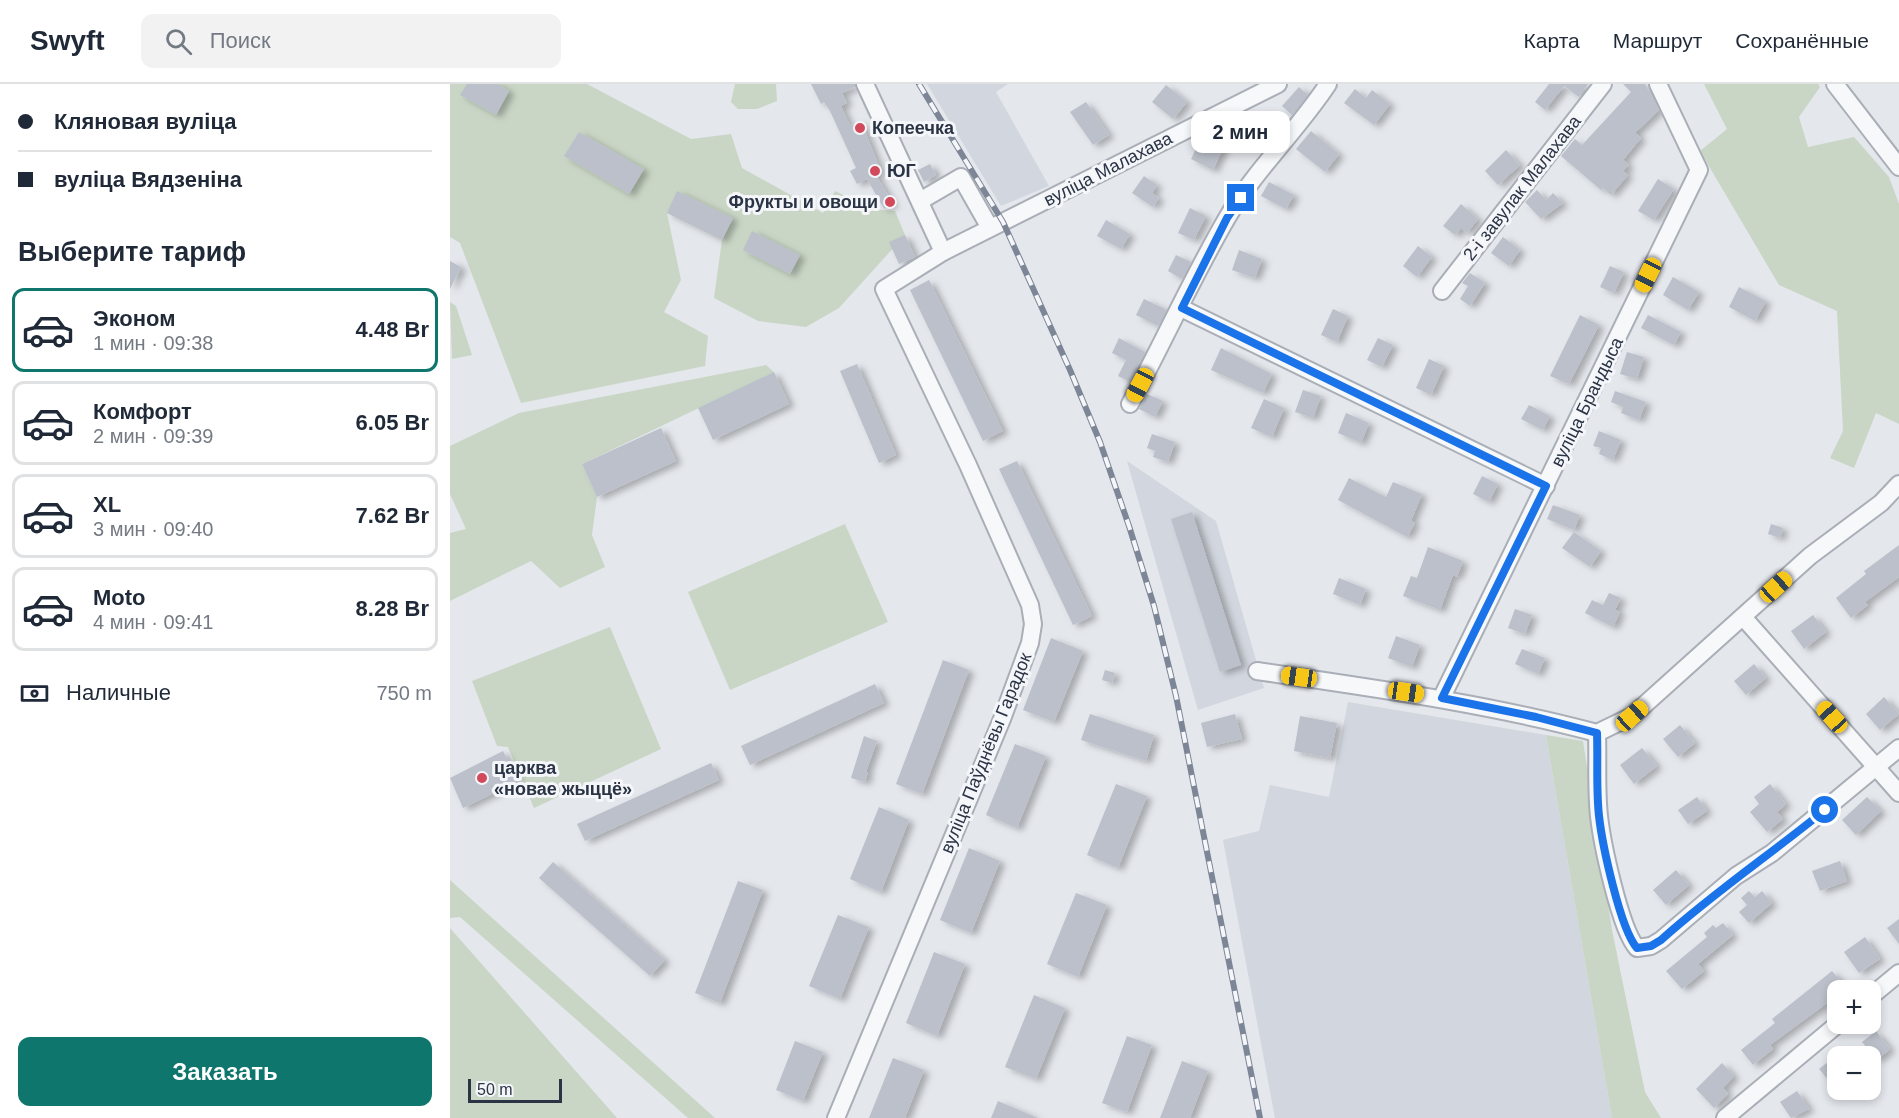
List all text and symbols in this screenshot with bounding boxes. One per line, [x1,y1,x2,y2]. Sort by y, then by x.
search box [141,14,561,68]
text: Swyft [30,25,105,56]
icon: search [162,25,195,58]
text: Поиск [210,28,271,53]
text: Карта [1524,29,1580,52]
text: Маршрут [1613,29,1702,52]
text: Сохранённые [1735,29,1869,52]
text: Кляновая вуліца [54,109,236,134]
callout: 2 мин [1192,111,1290,153]
street label: 2-і завулак Малахава [1459,111,1585,264]
place label: Копеечка [872,118,955,138]
marker: Копеечка [853,121,867,135]
text: 2 мин [1213,121,1268,143]
street label: вуліца Малахава [1040,128,1176,210]
place label: ЮГ [887,161,916,181]
marker: ЮГ [868,164,882,178]
text: вуліца Вядзеніна [54,167,242,192]
route end [1227,184,1254,211]
place label: Фрукты и овощи [729,192,878,212]
marker: Фрукты и овощи [883,195,897,209]
text: Выберите тариф [18,237,246,267]
car [1632,255,1664,295]
icon: car [21,303,75,357]
text: Эконом [93,306,176,331]
text: 4.48 Br [356,317,429,342]
text: 1 мин · 09:38 [93,332,213,354]
street label: вуліца Брандыса [1547,333,1628,470]
car [1124,365,1156,405]
icon: car [21,396,75,450]
text: Комфорт [93,399,192,424]
text: 6.05 Br [356,410,429,435]
text: 2 мин · 09:39 [93,425,213,447]
icon: car [21,489,75,543]
text: XL [93,492,121,517]
text: 7.62 Br [356,503,429,528]
text: 3 мин · 09:40 [93,518,213,540]
car [1757,568,1795,606]
icon: car [21,582,75,636]
text: Moto [93,585,146,610]
text: 8.28 Br [356,596,429,621]
text: 4 мин · 09:41 [93,611,213,633]
street label: вуліца Паўднёвы Гарадок [937,650,1036,856]
car [1280,666,1318,688]
icon: cash [18,677,51,710]
text: Наличные [66,680,171,705]
car [1387,681,1425,703]
text: 750 m [376,682,432,704]
car [1613,697,1651,735]
car [1813,698,1851,736]
place label: царква «новае жыццё» [494,758,632,799]
marker: царква «новае жыццё» [475,771,489,785]
route start [1811,796,1838,823]
map controls [1827,980,1881,1100]
button: + [1827,980,1881,1034]
button: Заказать [18,1037,432,1106]
button: − [1827,1046,1881,1100]
scale bar [468,1076,562,1104]
text: 50 m [477,1081,513,1098]

